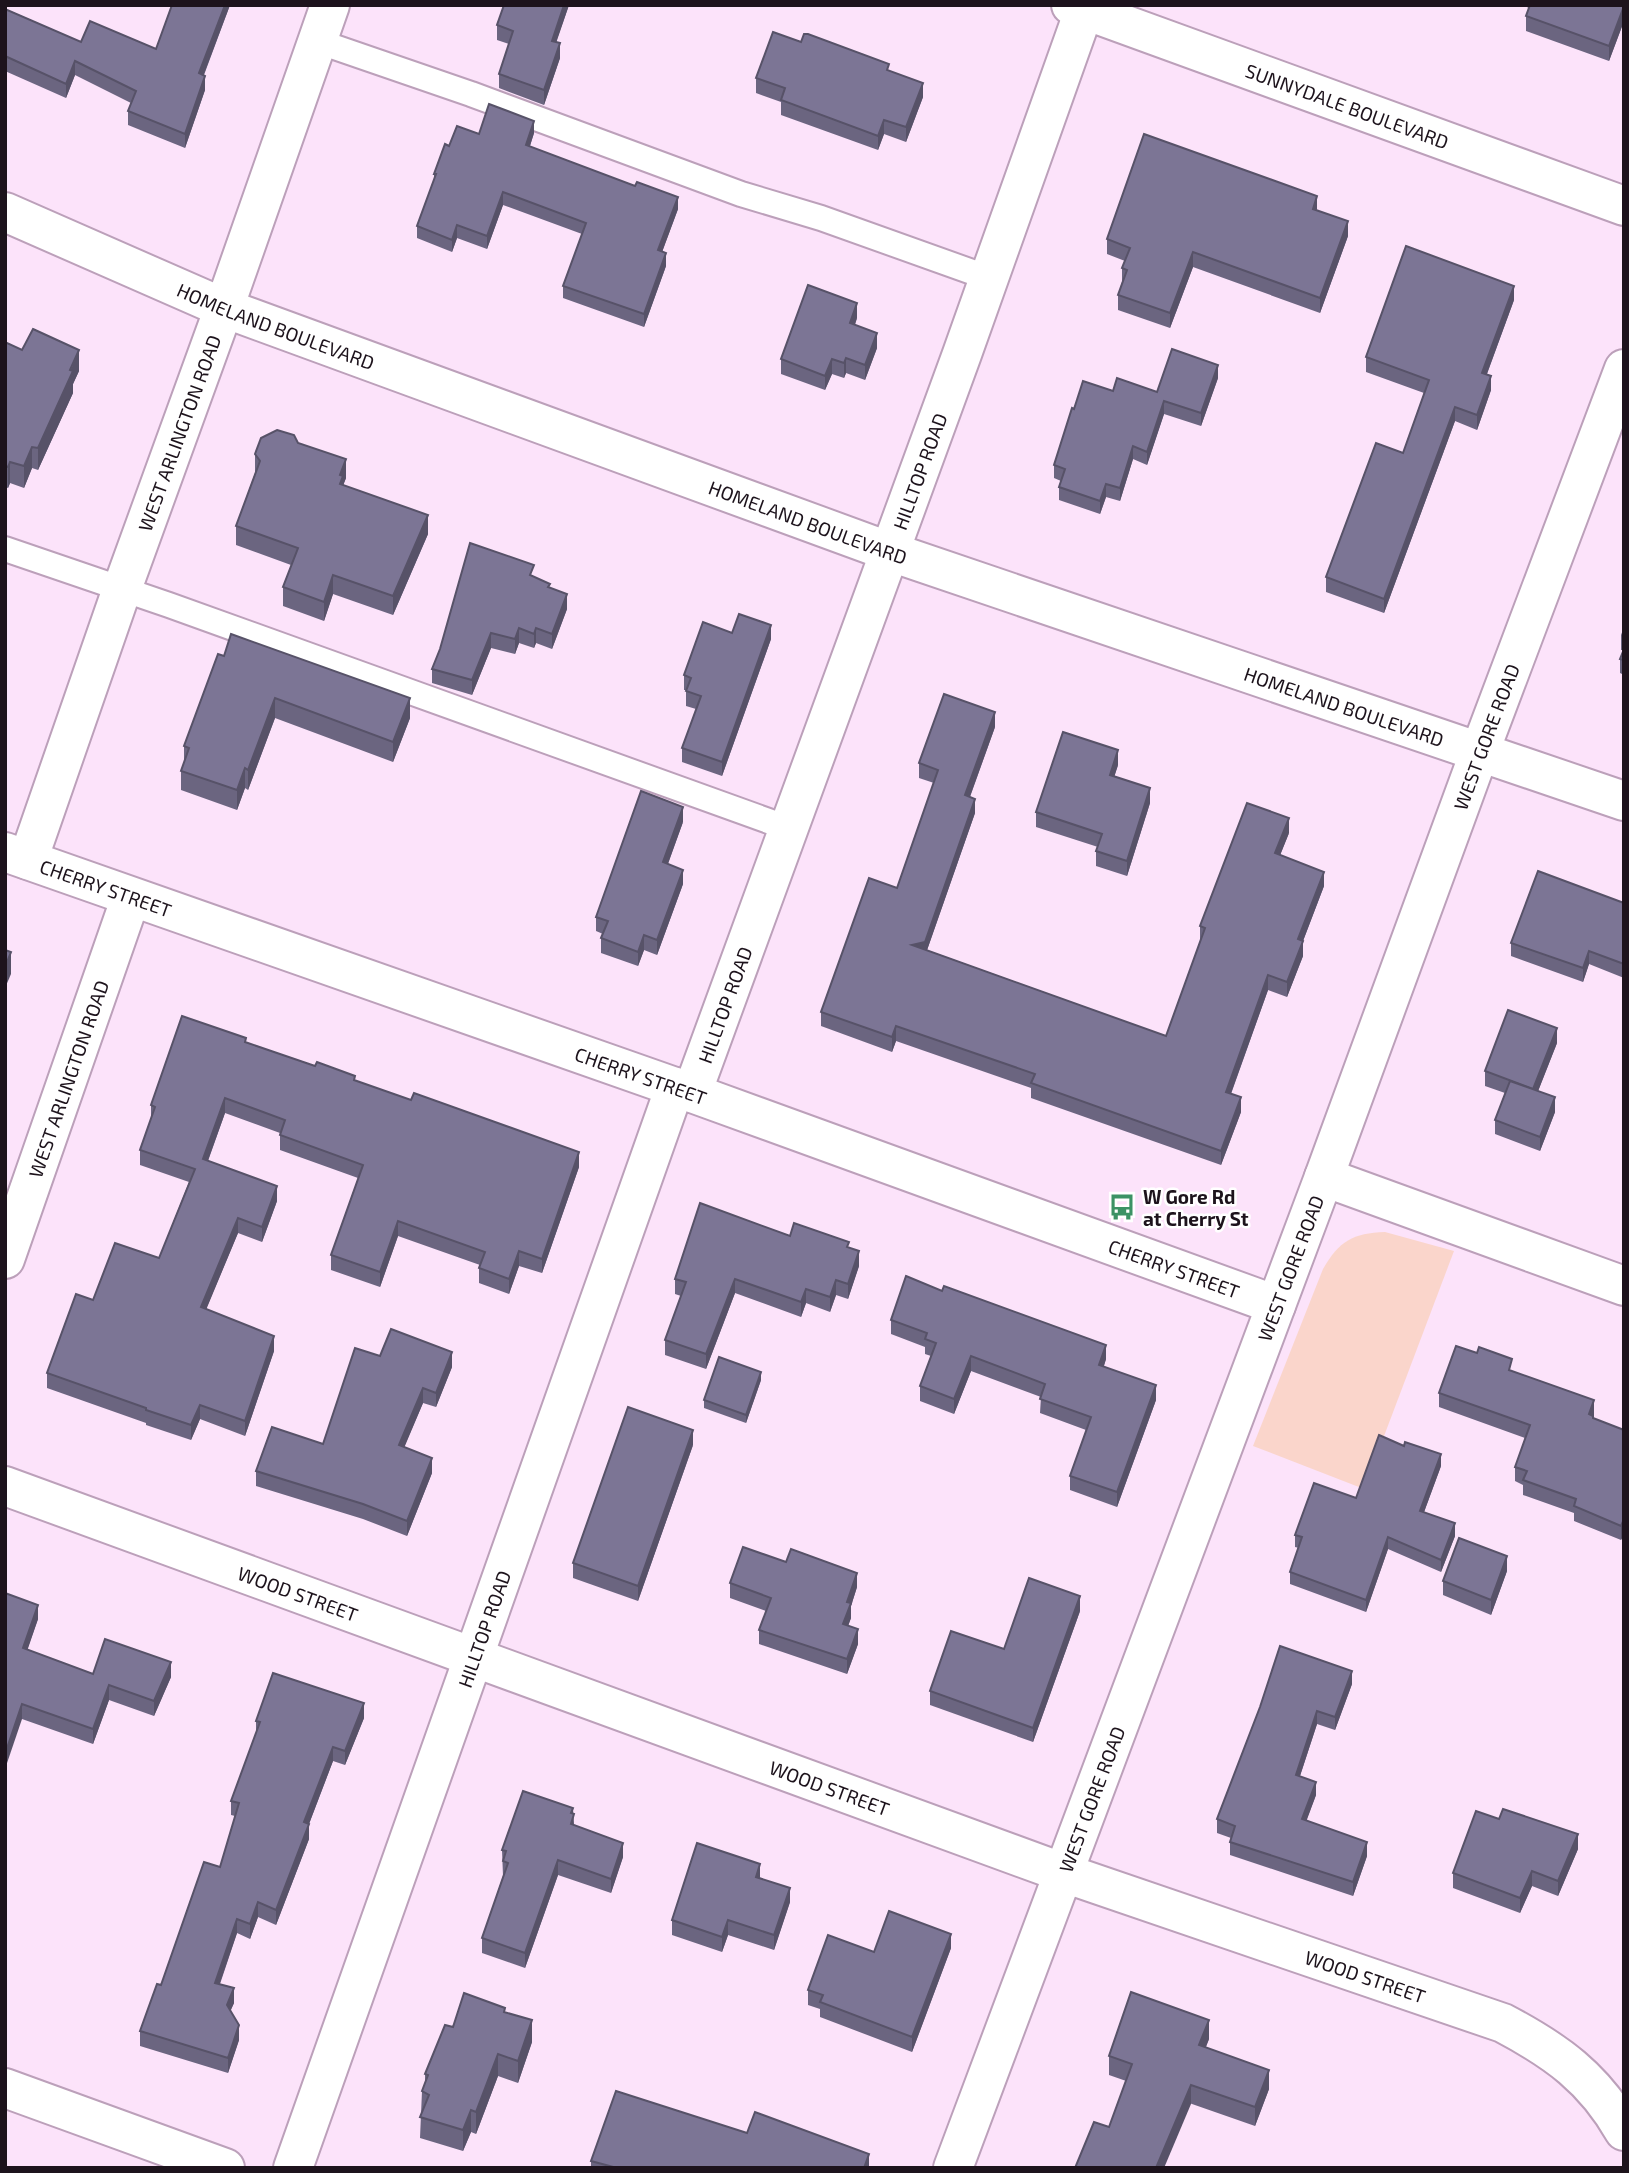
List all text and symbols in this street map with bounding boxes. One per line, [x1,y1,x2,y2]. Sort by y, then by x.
street label: SUNNYDALE BOULEVARD [1242,58,1452,153]
street label: HOMELAND BOULEVARD [174,277,378,374]
street label: WEST ARLINGTON ROAD [133,331,225,534]
street label: HILLTOP ROAD [887,410,951,533]
street label: HOMELAND BOULEVARD [706,475,910,568]
street label: WEST GORE ROAD [1448,660,1523,813]
street label: HOMELAND BOULEVARD [1241,661,1447,751]
street label: CHERRY STREET [37,854,175,921]
street label: HILLTOP ROAD [692,943,756,1066]
street label: WEST ARLINGTON ROAD [23,977,113,1180]
street label: CHERRY STREET [572,1041,710,1109]
place label: W Gore Rd at Cherry St [1143,1185,1249,1231]
bus stop icon: W Gore Rd at Cherry St [1107,1192,1137,1222]
street label: WEST GORE ROAD [1252,1192,1328,1344]
street label: CHERRY STREET [1105,1234,1243,1302]
street label: WOOD STREET [235,1561,361,1626]
street label: HILLTOP ROAD [452,1567,515,1690]
street label: WEST GORE ROAD [1053,1723,1129,1875]
street label: WOOD STREET [766,1755,893,1820]
street label: WOOD STREET [1302,1945,1429,2007]

